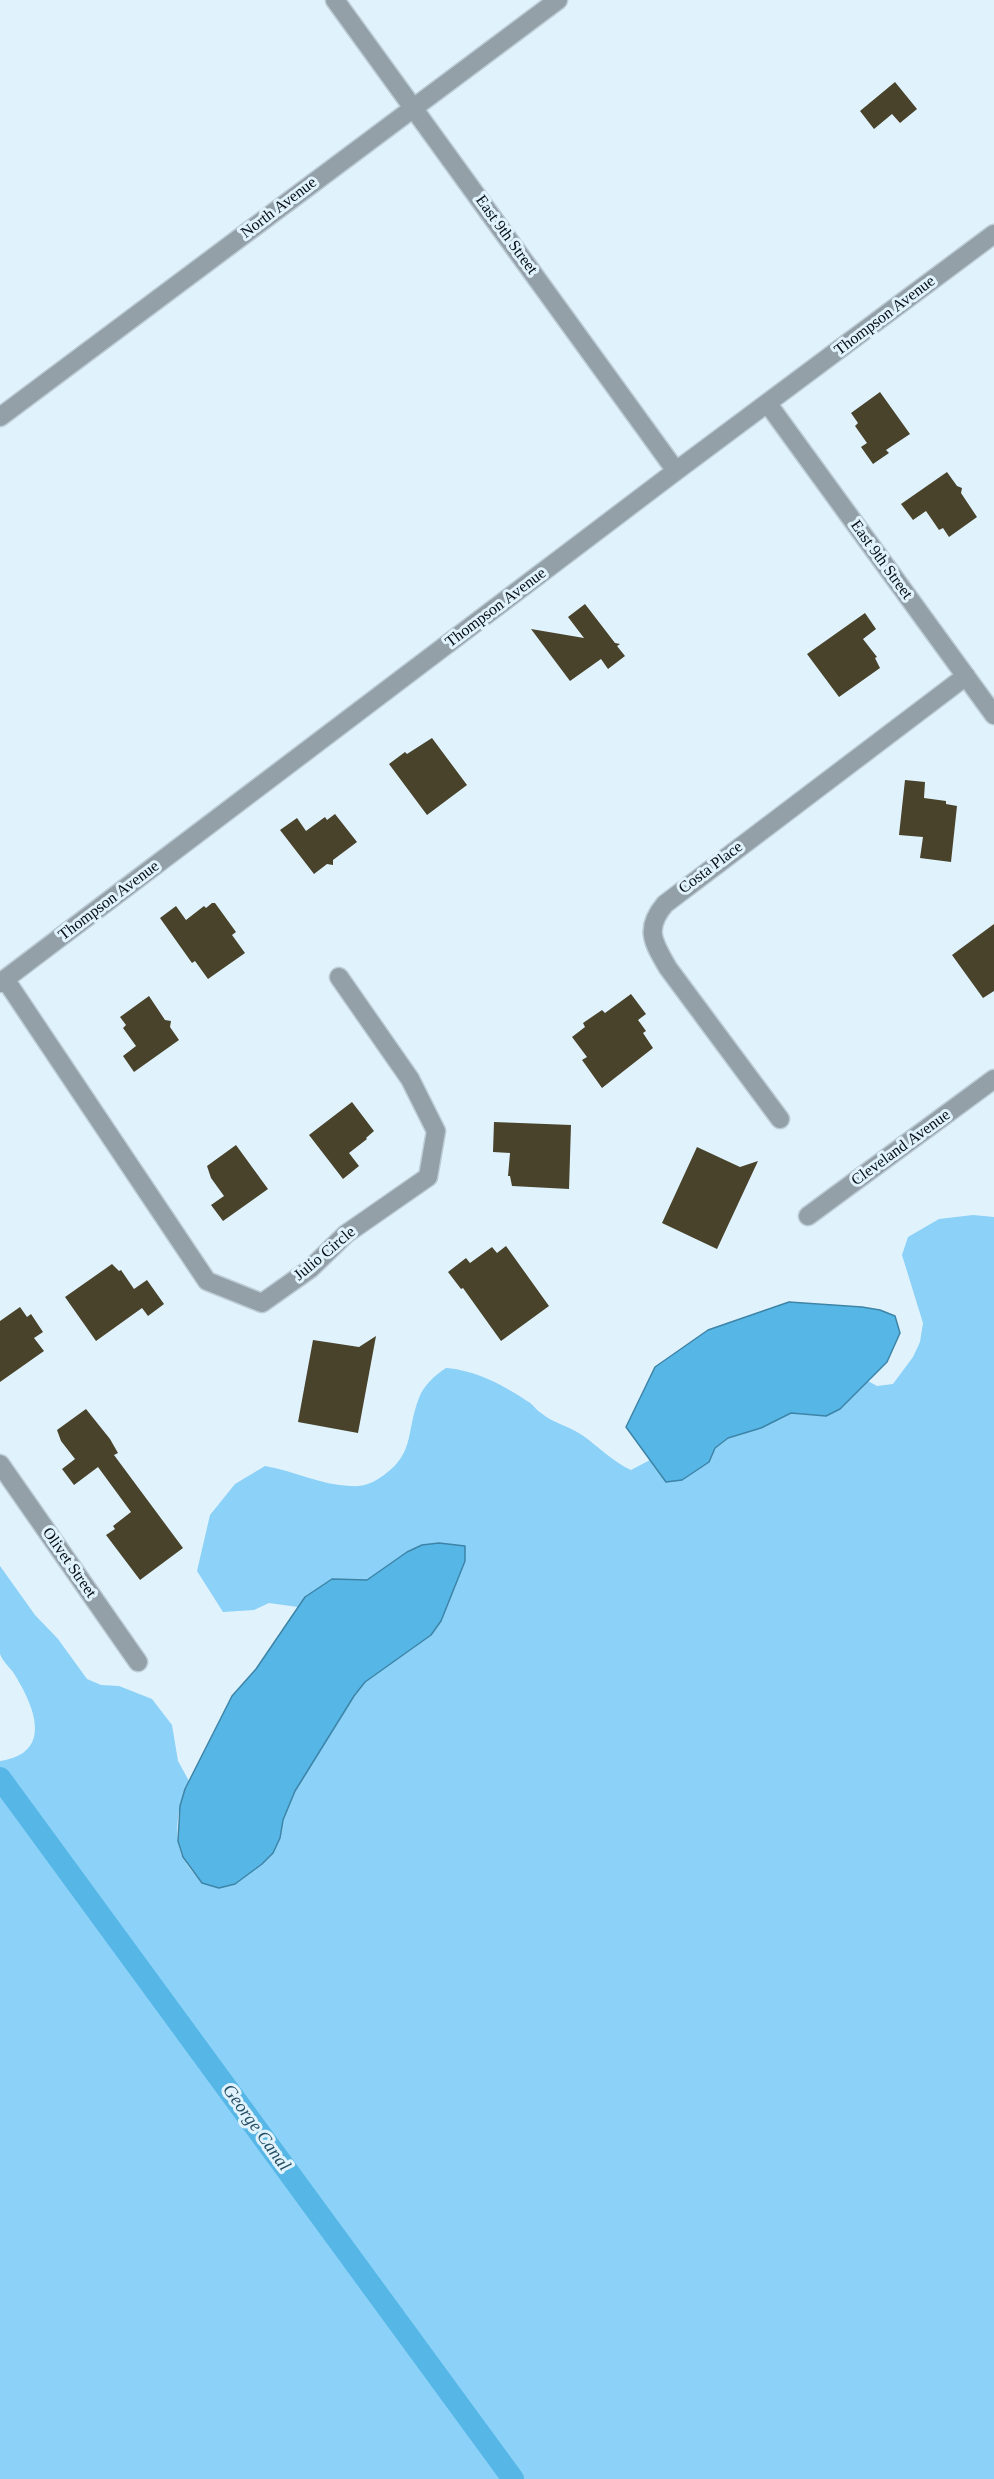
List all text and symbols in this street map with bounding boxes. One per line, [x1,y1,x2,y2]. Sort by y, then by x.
street label: North Avenue [237,173,321,243]
street label: East 9th Street [471,192,541,278]
street label: Thompson Avenue [831,272,939,360]
street label: East 9th Street [846,517,916,603]
street label: Thompson Avenue [442,564,550,652]
street label: Costa Place [675,838,747,898]
street label: Thompson Avenue [55,857,163,945]
street label: Cleveland Avenue [848,1106,954,1190]
street label: Julio Circle [290,1223,360,1285]
street label: Olivet Street [38,1524,100,1602]
water label: George Canal [217,2080,295,2176]

